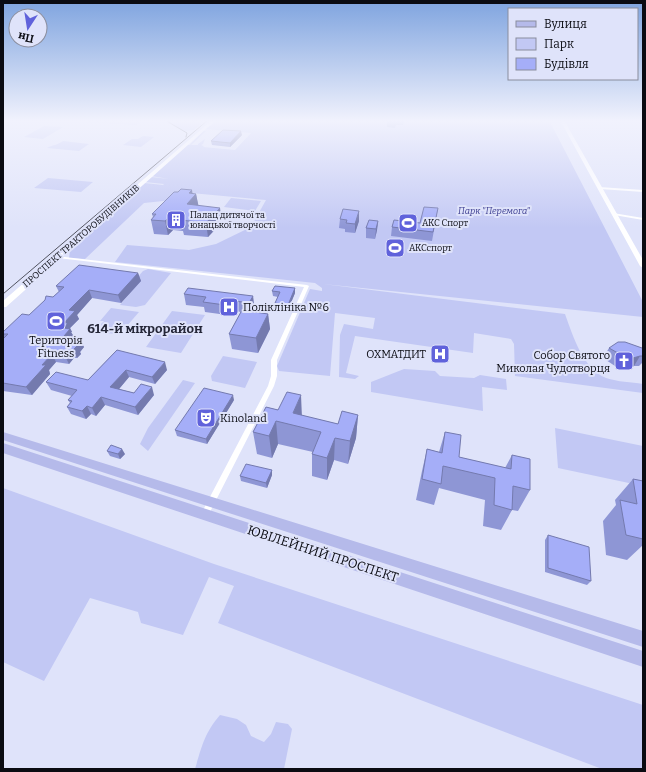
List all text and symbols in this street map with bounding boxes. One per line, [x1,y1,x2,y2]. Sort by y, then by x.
north arrow [8,8,48,48]
legend [508,8,638,80]
text: Вулиця [544,17,587,31]
text: Пн [16,29,35,45]
text: Парк [544,37,574,51]
text: Будівля [544,57,589,71]
street label: ПРОСПЕКТ ТРАКТОРОБУДІВНИКІВ [21,183,141,289]
park label: Парк "Перемога" [458,206,531,216]
building icon: Палац дитячої та юнацької творчості [165,209,187,231]
place label: Палац дитячої та юнацької творчості [190,210,276,230]
sports icon: АКС Спорт [397,212,419,234]
place label: АКС Спорт [422,218,468,228]
sports icon: АКСспорт [384,237,406,259]
place label: АКСспорт [409,243,452,253]
hospital icon: Поліклініка №6 [218,296,240,318]
place label: Поліклініка №6 [243,301,329,314]
sports icon: Територія Fitness [45,310,67,332]
district label: 614-й мікрорайон [87,321,203,336]
place label: Територія Fitness [29,334,83,360]
hospital icon: ОХМАТДИТ [429,343,451,365]
place label: ОХМАТДИТ [366,348,427,361]
place label: Собор Святого Миколая Чудотворця [496,349,610,375]
church icon: Собор Святого Миколая Чудотворця [613,350,635,372]
theatre icon: Kinoland [195,407,217,429]
place label: Kinoland [220,412,267,425]
street label: ЮВІЛЕЙНИЙ ПРОСПЕКТ [245,522,401,585]

